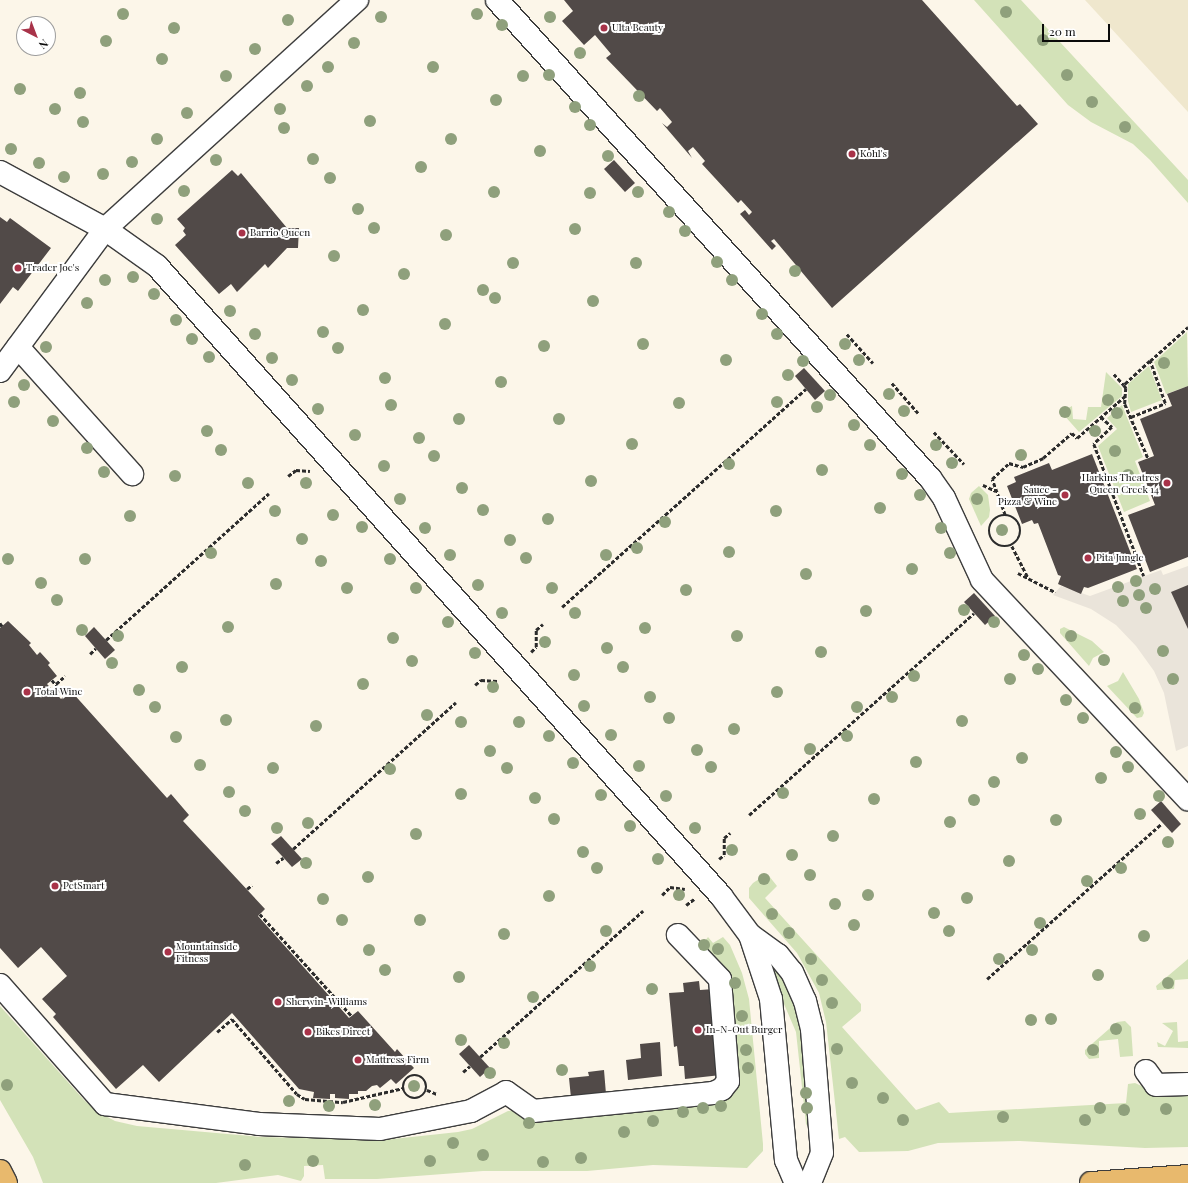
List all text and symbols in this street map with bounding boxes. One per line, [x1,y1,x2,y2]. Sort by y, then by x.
north arrow [16,16,56,56]
scale bar [1044,16,1112,42]
place label: Ulta Beauty [612,22,663,34]
marker: Ulta Beauty [599,23,609,33]
text: 20 m [1049,23,1076,39]
text: N [36,36,52,53]
place label: Kohl's [860,148,887,160]
marker: Kohl's [847,149,857,159]
place label: Barrio Queen [250,227,310,239]
marker: Barrio Queen [237,228,247,238]
place label: Trader Joe's [26,262,79,274]
marker: Trader Joe's [13,263,23,273]
place label: Harkins Theatres Queen Creek 14 [1082,471,1159,494]
marker: Harkins Theatres Queen Creek 14 [1162,478,1172,488]
place label: Sauce - Pizza & Wine [998,483,1057,506]
marker: Sauce - Pizza & Wine [1060,490,1070,500]
place label: Pita Jungle [1096,552,1144,564]
marker: Pita Jungle [1083,553,1093,563]
place label: Total Wine [35,686,83,698]
marker: Total Wine [22,687,32,697]
place label: PetSmart [63,880,105,892]
marker: PetSmart [50,881,60,891]
place label: Mountainside Fitness [176,940,237,964]
marker: Mountainside Fitness [163,947,173,957]
place label: Sherwin-Williams [286,996,367,1008]
marker: Sherwin-Williams [273,997,283,1007]
place label: In-N-Out Burger [706,1024,783,1036]
marker: In-N-Out Burger [693,1025,703,1035]
place label: Bikes Direct [316,1026,370,1038]
marker: Bikes Direct [303,1027,313,1037]
place label: Mattress Firm [366,1054,429,1066]
marker: Mattress Firm [353,1055,363,1065]

